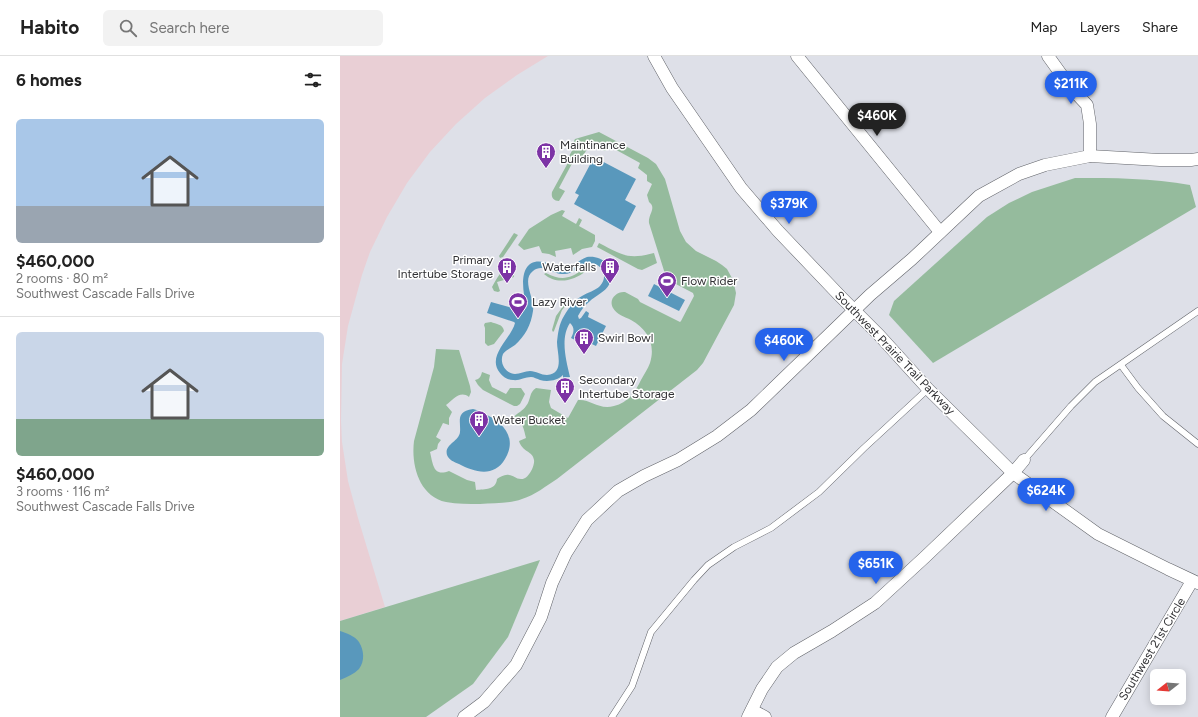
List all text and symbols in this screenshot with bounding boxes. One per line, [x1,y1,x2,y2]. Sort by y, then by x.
search box [103,10,383,46]
text: Habito [20,16,79,39]
icon: search [117,17,139,39]
text: Search here [149,19,229,37]
text: Map [1030,19,1058,36]
text: Layers [1080,19,1120,36]
text: Share [1142,19,1178,36]
icon: filters [302,69,324,91]
text: 6 homes [16,70,82,90]
pin: $211K [1043,71,1099,105]
text: $211K [1054,76,1088,91]
pin: $460K [849,103,905,137]
text: $460K [857,108,897,123]
place label: Maintinance Building [560,138,626,166]
building icon: Maintinance Building [535,141,557,169]
icon: home [134,145,206,217]
pin: $379K [761,191,817,225]
text: $379K [770,196,808,211]
text: $460,000 [16,251,94,271]
place label: Primary Intertube Storage [398,253,494,281]
building icon: Primary Intertube Storage [496,256,518,284]
building icon: Waterfalls [599,256,621,284]
place label: Waterfalls [542,260,596,274]
sports icon: Flow Rider [656,270,678,298]
text: 2 rooms · 80 m² [16,271,108,286]
place label: Flow Rider [681,274,737,288]
text: Southwest Cascade Falls Drive [16,286,194,301]
street label: Southwest Prairie Trail Parkway [832,288,958,418]
sports icon: Lazy River [507,291,529,319]
place label: Lazy River [532,295,587,309]
building icon: Swirl Bowl [573,327,595,355]
pin: $460K [756,328,812,362]
place label: Swirl Bowl [598,331,653,345]
text: $460K [764,333,804,348]
icon: home [134,358,206,430]
place label: Secondary Intertube Storage [579,373,675,401]
building icon: Secondary Intertube Storage [554,376,576,404]
building icon: Water Bucket [468,409,490,437]
place label: Water Bucket [493,413,566,427]
text: $460,000 [16,464,94,484]
pin: $624K [1018,478,1074,512]
text: $624K [1026,483,1066,498]
text: 3 rooms · 116 m² [16,484,110,499]
text: Southwest Cascade Falls Drive [16,499,194,514]
pin: $651K [848,551,904,585]
text: $651K [858,556,894,571]
street label: Southwest 21st Circle [1116,595,1188,703]
north arrow [1150,669,1186,705]
map controls [1150,669,1186,705]

